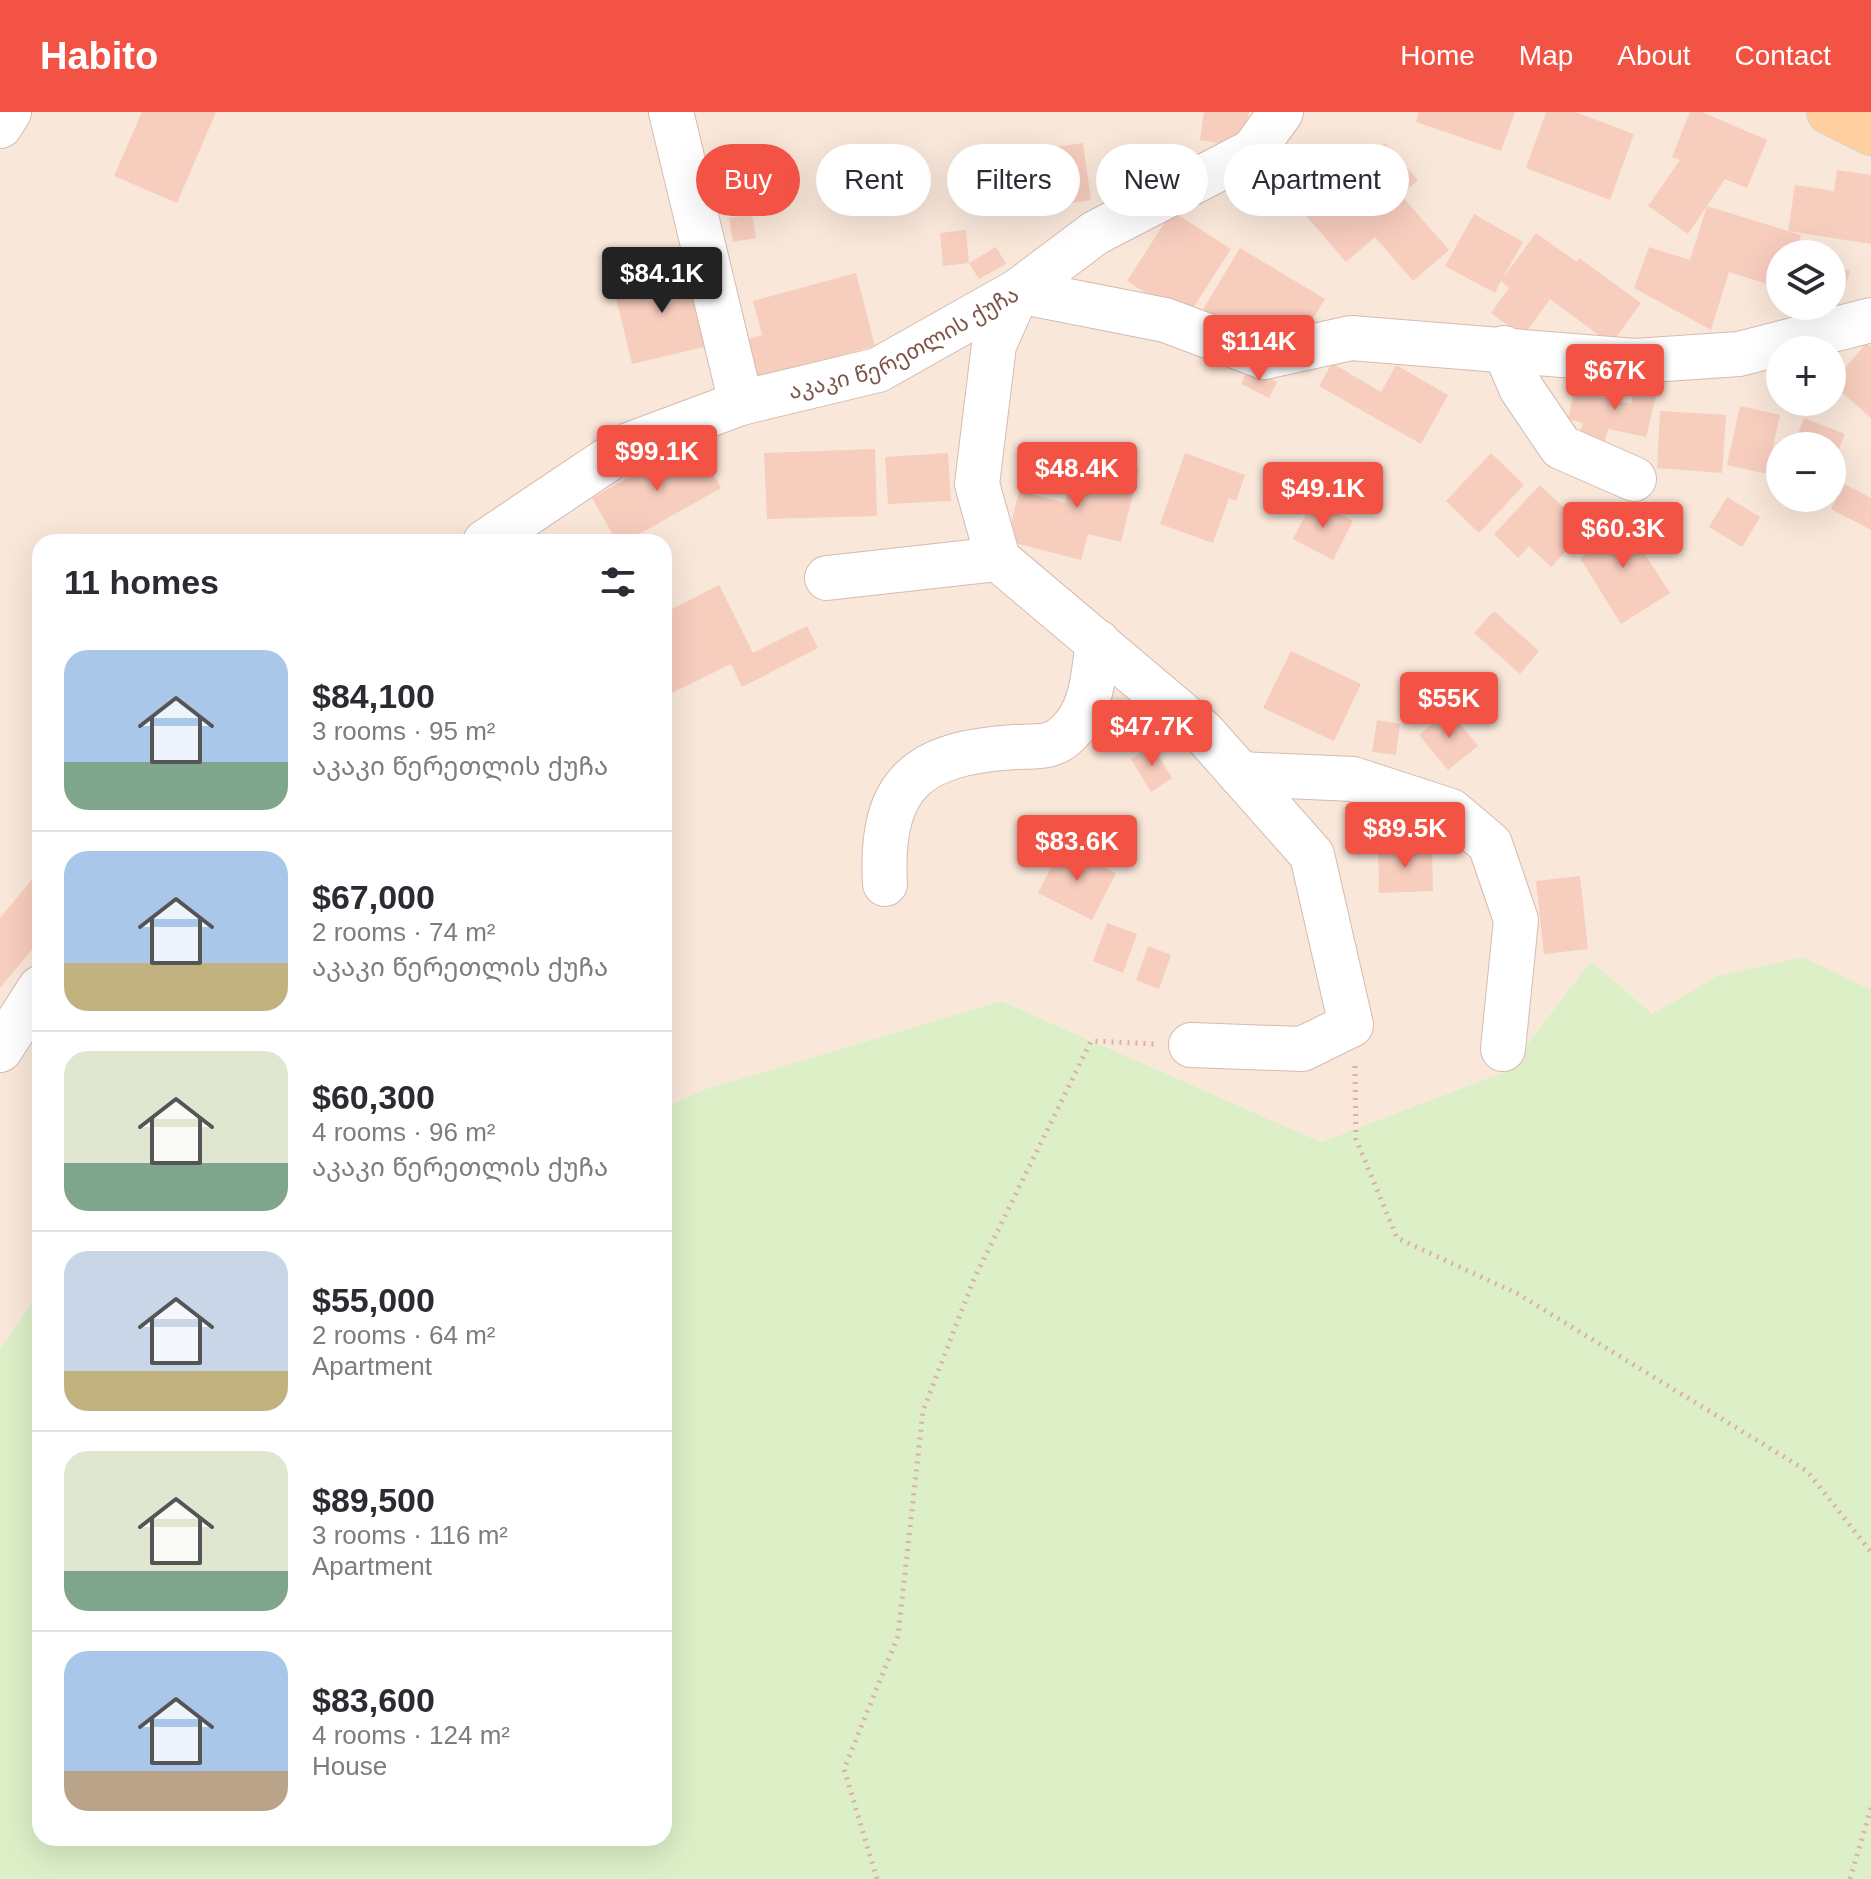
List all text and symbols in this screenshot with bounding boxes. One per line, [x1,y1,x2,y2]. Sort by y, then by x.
text: Habito [40,35,158,77]
text: Home [1400,40,1475,71]
text: Map [1519,40,1573,71]
text: About [1617,40,1691,71]
text: Contact [1735,40,1831,71]
chip: Buy [696,144,800,216]
chip: Rent [816,144,931,216]
chip: Filters [947,144,1080,216]
chip: New [1096,144,1208,216]
chip: Apartment [1224,144,1409,216]
map controls [1766,240,1846,512]
button: layers [1766,240,1846,320]
pin: $84.1K [597,247,727,315]
text: $84.1K [620,258,704,288]
street label: აკაკი წერეთლის ქუჩა [786,281,1023,404]
pin: $114K [1203,315,1315,383]
text: $114K [1221,326,1297,356]
button: + [1766,336,1846,416]
pin: $67K [1568,344,1662,412]
text: $67K [1584,355,1646,385]
pin: $99.1K [592,425,722,493]
button: − [1766,432,1846,512]
text: $99.1K [615,436,699,466]
pin: $48.4K [1012,442,1142,510]
text: $48.4K [1035,453,1119,483]
pin: $49.1K [1258,462,1388,530]
text: $49.1K [1281,473,1365,503]
pin: $60.3K [1558,502,1688,570]
text: $60.3K [1581,513,1665,543]
icon: filters [596,560,640,604]
text: 11 homes [64,563,219,601]
pin: $55K [1402,672,1496,740]
text: $84,100 [312,677,435,715]
icon: home [128,682,224,778]
text: $55K [1418,683,1480,713]
pin: $47.7K [1087,700,1217,768]
text: $47.7K [1110,711,1194,741]
text: 3 rooms · 95 m² [312,716,496,746]
text: აკაკი წერეთლის ქუჩა [312,751,608,781]
pin: $89.5K [1340,802,1470,870]
text: $89.5K [1363,813,1447,843]
pin: $83.6K [1012,815,1142,883]
text: $83.6K [1035,826,1119,856]
text: $67,000 [312,878,435,916]
icon: home [128,883,224,979]
text: 2 rooms · 74 m² [312,917,496,947]
text: აკაკი წერეთლის ქუჩა [312,952,608,982]
text: $60,300 [312,1078,435,1116]
icon: home [128,1083,224,1179]
text: 4 rooms · 96 m² [312,1117,496,1147]
text: აკაკი წერეთლის ქუჩა [312,1152,608,1182]
text: $55,000 [312,1281,435,1319]
icon: home [128,1283,224,1379]
text: 2 rooms · 64 m² [312,1320,496,1350]
text: Apartment [312,1351,432,1381]
text: $89,500 [312,1481,435,1519]
icon: home [128,1483,224,1579]
text: 3 rooms · 116 m² [312,1520,508,1550]
text: Apartment [312,1551,432,1581]
text: $83,600 [312,1681,435,1719]
icon: home [128,1683,224,1779]
text: 4 rooms · 124 m² [312,1720,510,1750]
text: House [312,1751,387,1781]

